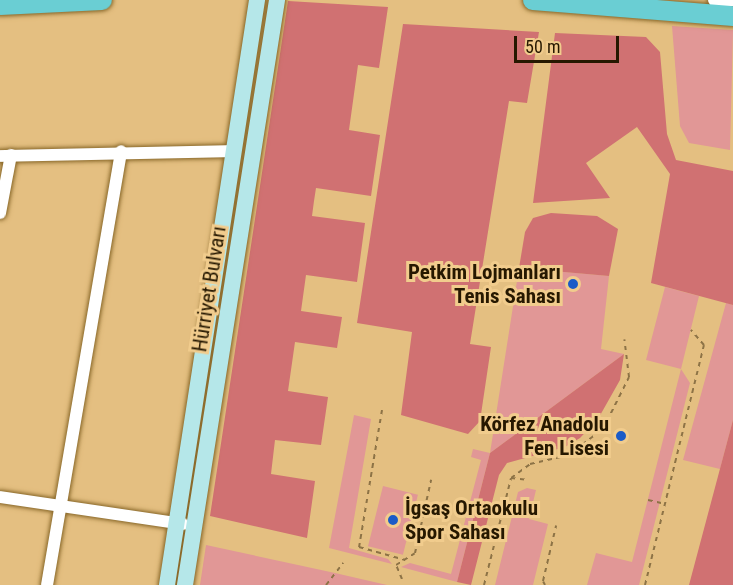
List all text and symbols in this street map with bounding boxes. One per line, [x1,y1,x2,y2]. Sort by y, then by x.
scale bar [517,24,622,62]
text: 50 m [525,36,560,57]
street label: Hürriyet Bulvarı [187,224,231,354]
place label: Petkim Lojmanları Tenis Sahası [408,259,561,309]
marker: Petkim Lojmanları Tenis Sahası [566,277,580,291]
place label: Körfez Anadolu Fen Lisesi [480,411,609,461]
marker: Körfez Anadolu Fen Lisesi [614,429,628,443]
place label: İgsaş Ortaokulu Spor Sahası [405,495,538,545]
marker: İgsaş Ortaokulu Spor Sahası [386,513,400,527]

